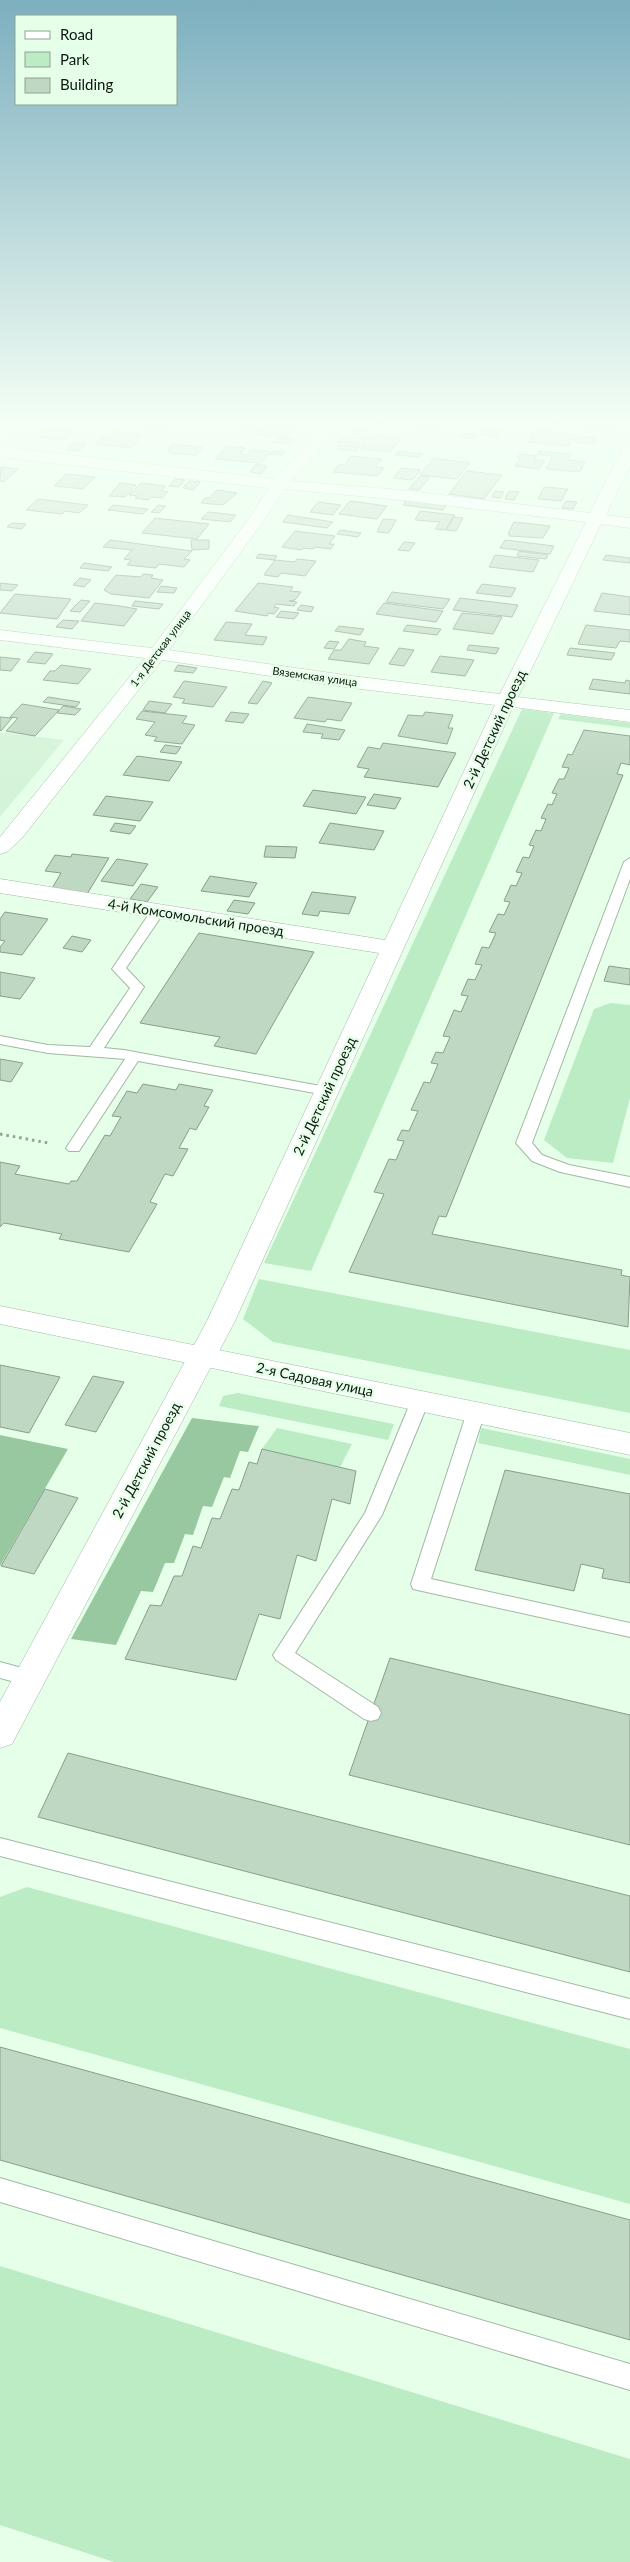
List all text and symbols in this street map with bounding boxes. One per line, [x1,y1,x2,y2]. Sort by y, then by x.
legend [15,15,178,105]
text: Road [60,25,93,43]
text: Park [60,50,90,68]
text: Building [60,75,113,93]
street label: 1-я Детская улица [127,607,193,689]
street label: Вяземская улица [272,664,358,688]
street label: 2-й Детский проезд [459,667,529,791]
street label: 4-й Комсомольский проезд [107,895,286,939]
street label: 2-й Детский проезд [289,1034,359,1158]
street label: 2-я Садовая улица [255,1358,375,1400]
street label: 2-й Детский проезд [108,1399,184,1521]

